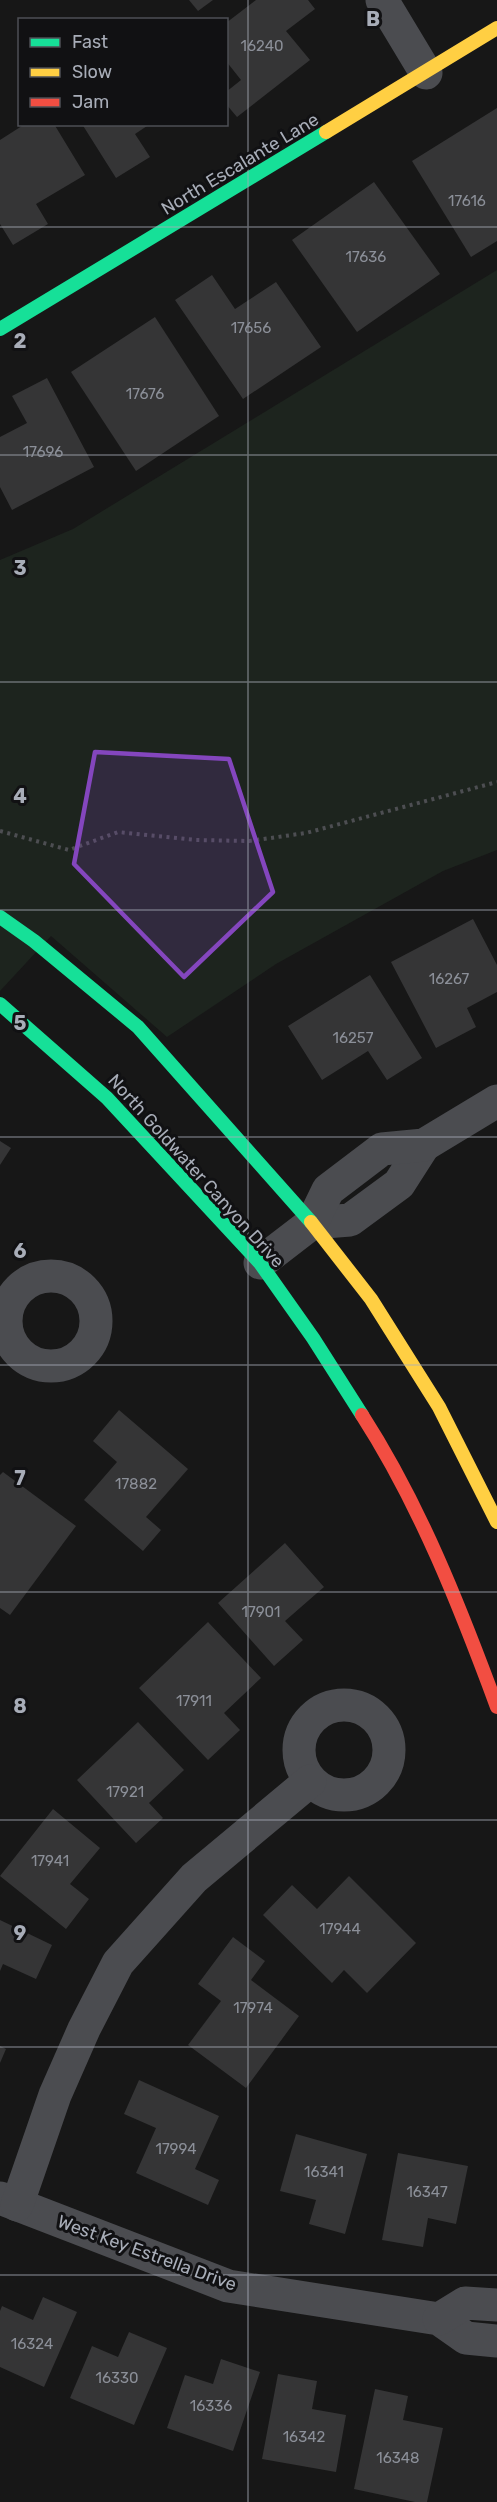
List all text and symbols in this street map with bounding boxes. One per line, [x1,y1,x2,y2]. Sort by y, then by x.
text: B [366,7,380,31]
legend [18,18,228,126]
text: Fast [72,31,108,53]
house number: 16240 [241,37,283,55]
text: Slow [72,61,112,83]
text: Jam [72,91,109,113]
street label: North Escalante Lane [157,108,323,220]
house number: 17616 [448,192,486,210]
house number: 17636 [346,248,386,266]
house number: 17656 [231,319,271,337]
text: 2 [14,329,27,353]
house number: 17676 [126,385,164,403]
house number: 17696 [23,443,63,461]
text: 3 [13,556,27,580]
text: 4 [13,784,27,808]
house number: 16267 [429,970,470,988]
text: 5 [14,1011,27,1035]
house number: 16257 [333,1029,374,1047]
street label: North Goldwater Canyon Drive [103,1070,289,1272]
text: 6 [13,1239,27,1263]
text: 7 [14,1466,26,1490]
house number: 17882 [115,1475,157,1493]
house number: 17901 [242,1603,280,1621]
house number: 17911 [176,1692,212,1710]
text: 8 [13,1694,27,1718]
house number: 17921 [106,1783,144,1801]
house number: 17941 [31,1852,69,1870]
house number: 17944 [319,1920,361,1938]
text: 9 [14,1921,27,1945]
house number: 17974 [233,1999,273,2017]
house number: 17994 [155,2140,197,2158]
house number: 16341 [304,2163,344,2181]
house number: 16347 [406,2183,448,2201]
street label: West Key Estrella Drive [54,2210,240,2296]
house number: 16324 [11,2335,53,2353]
house number: 16330 [95,2369,139,2387]
house number: 16336 [190,2397,232,2415]
house number: 16342 [283,2428,325,2446]
house number: 16348 [376,2449,420,2467]

